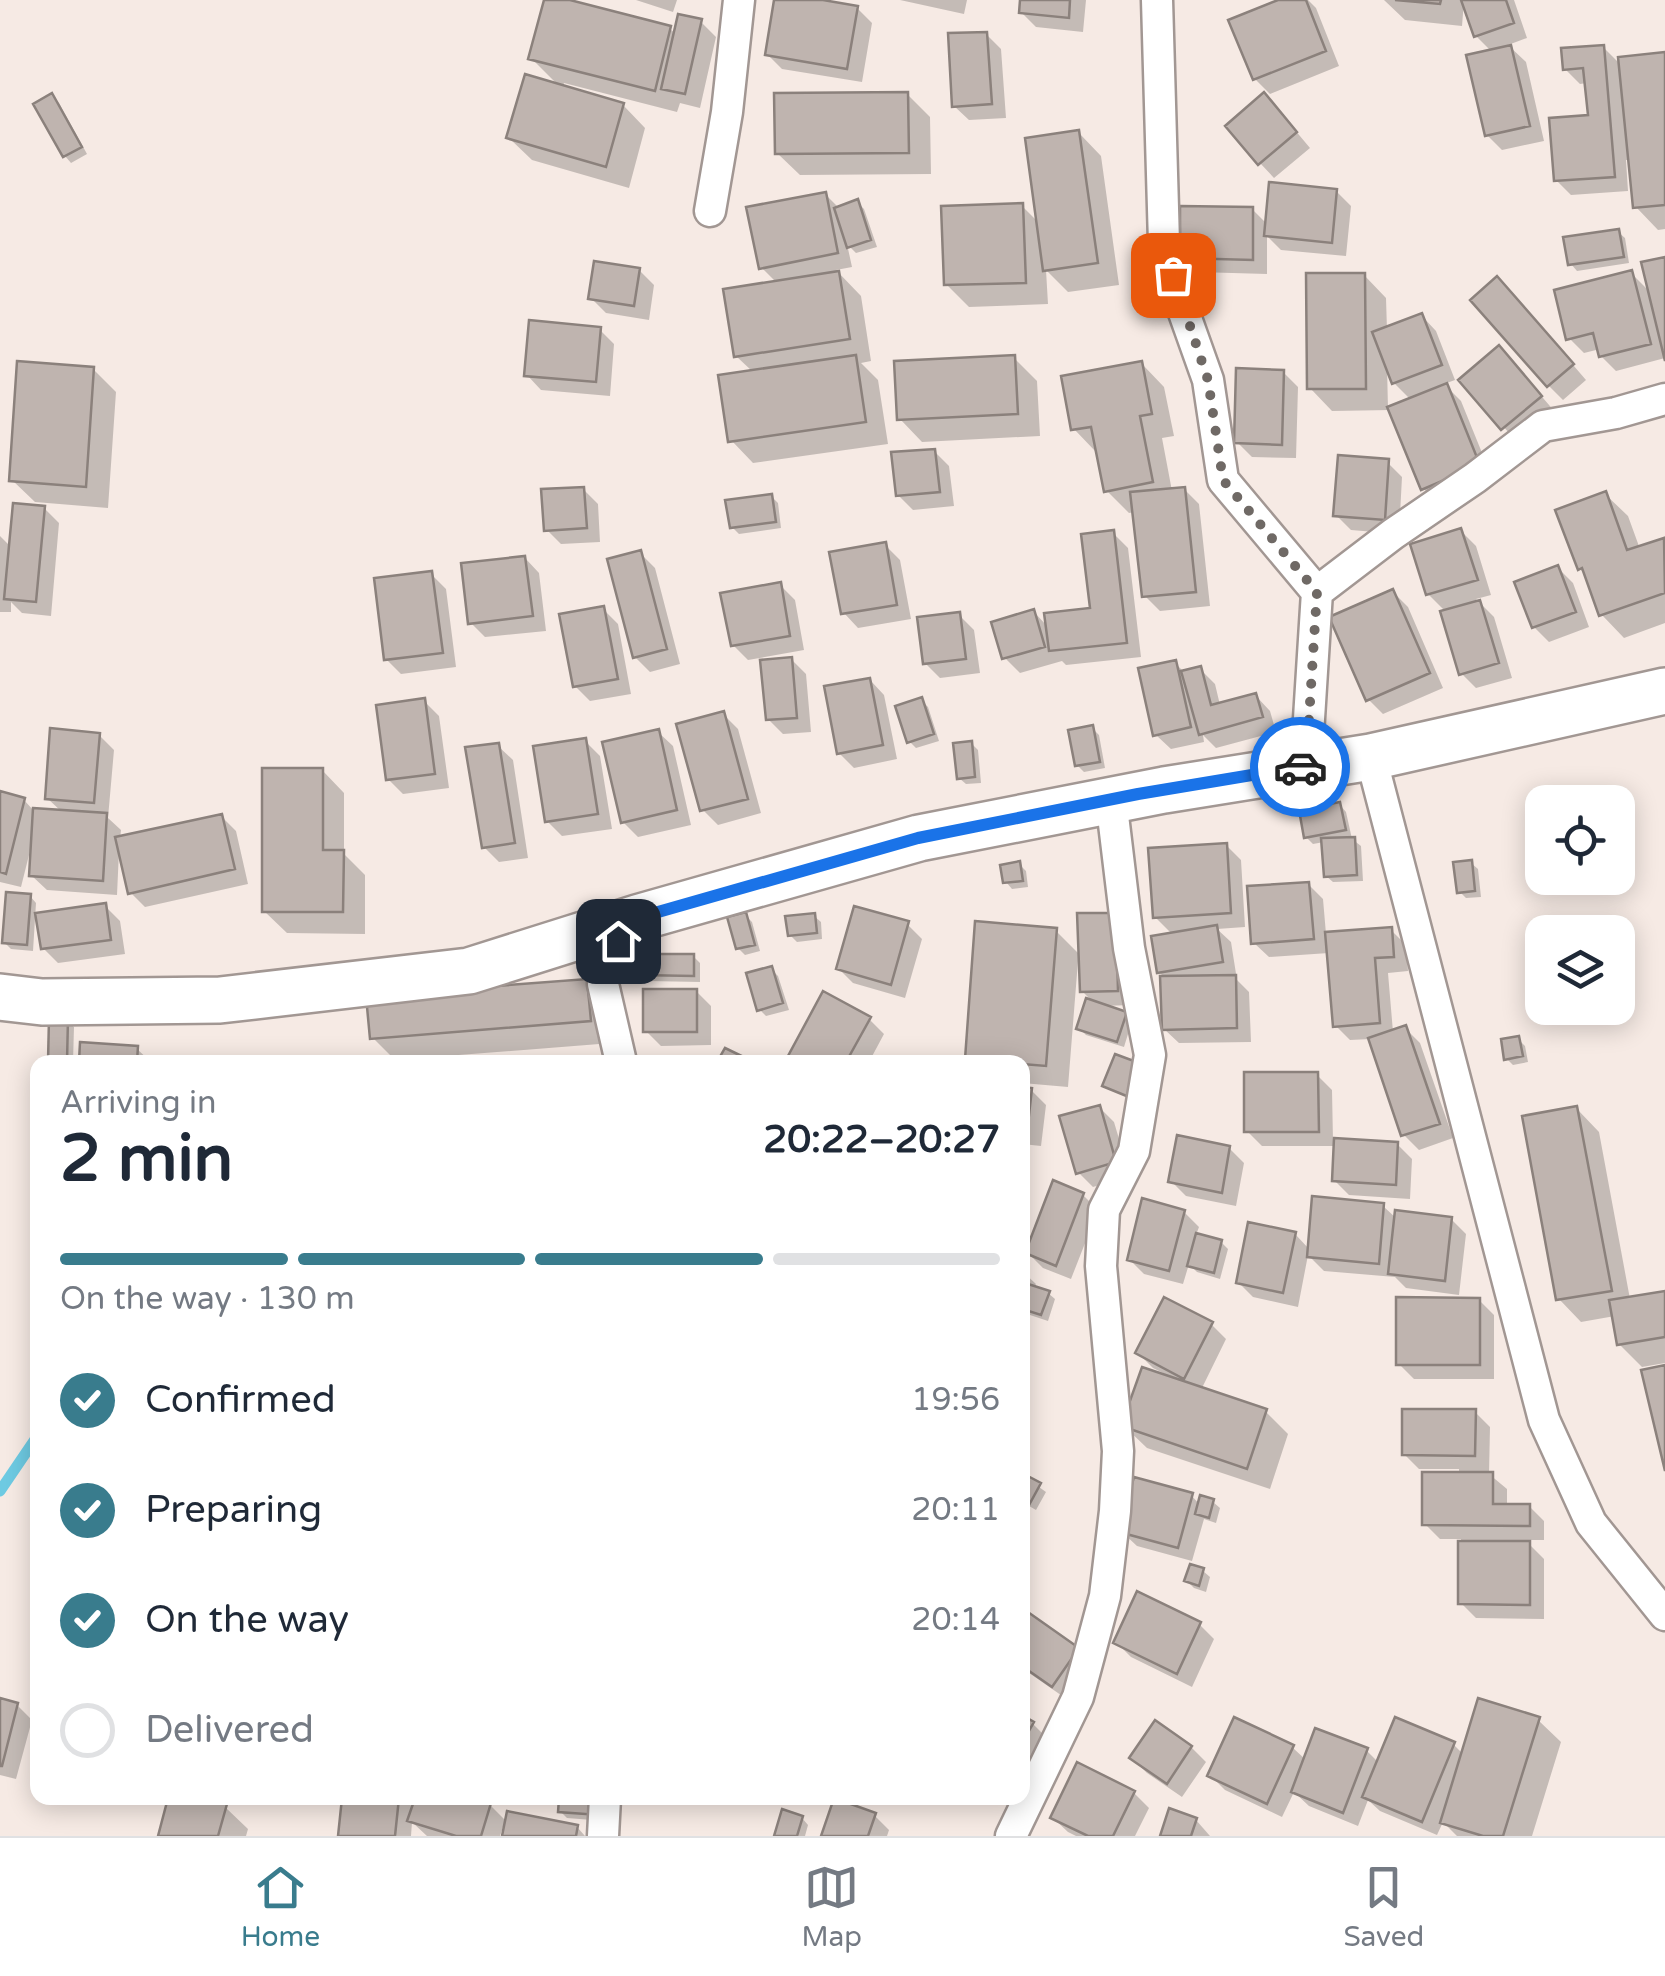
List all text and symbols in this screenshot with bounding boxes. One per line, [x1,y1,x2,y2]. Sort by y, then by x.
pin [1131,233,1216,318]
icon: bag [1146,248,1201,303]
courier [1250,717,1350,817]
icon: car [1273,740,1328,795]
map controls [1525,785,1635,1025]
button: locate [1525,785,1635,895]
pin [576,899,661,984]
icon: home [591,914,646,969]
button: layers [1525,915,1635,1025]
text: Arriving in [60,1084,217,1122]
text: 20:22–20:27 [763,1117,1000,1163]
text: 2 min [60,1120,233,1199]
text: On the way · 130 m [60,1280,355,1318]
icon: check [60,1373,115,1428]
text: Confirmed [145,1377,336,1423]
text: 19:56 [911,1381,1000,1419]
icon: check [60,1483,115,1538]
text: Preparing [145,1487,322,1533]
text: 20:11 [911,1491,1000,1529]
icon: check [60,1593,115,1648]
text: On the way [145,1597,349,1643]
text: 20:14 [911,1601,1000,1639]
text: Delivered [145,1707,314,1753]
tab: Home [241,1860,320,1954]
tab: Map [801,1860,862,1954]
tab: Saved [1343,1860,1424,1954]

